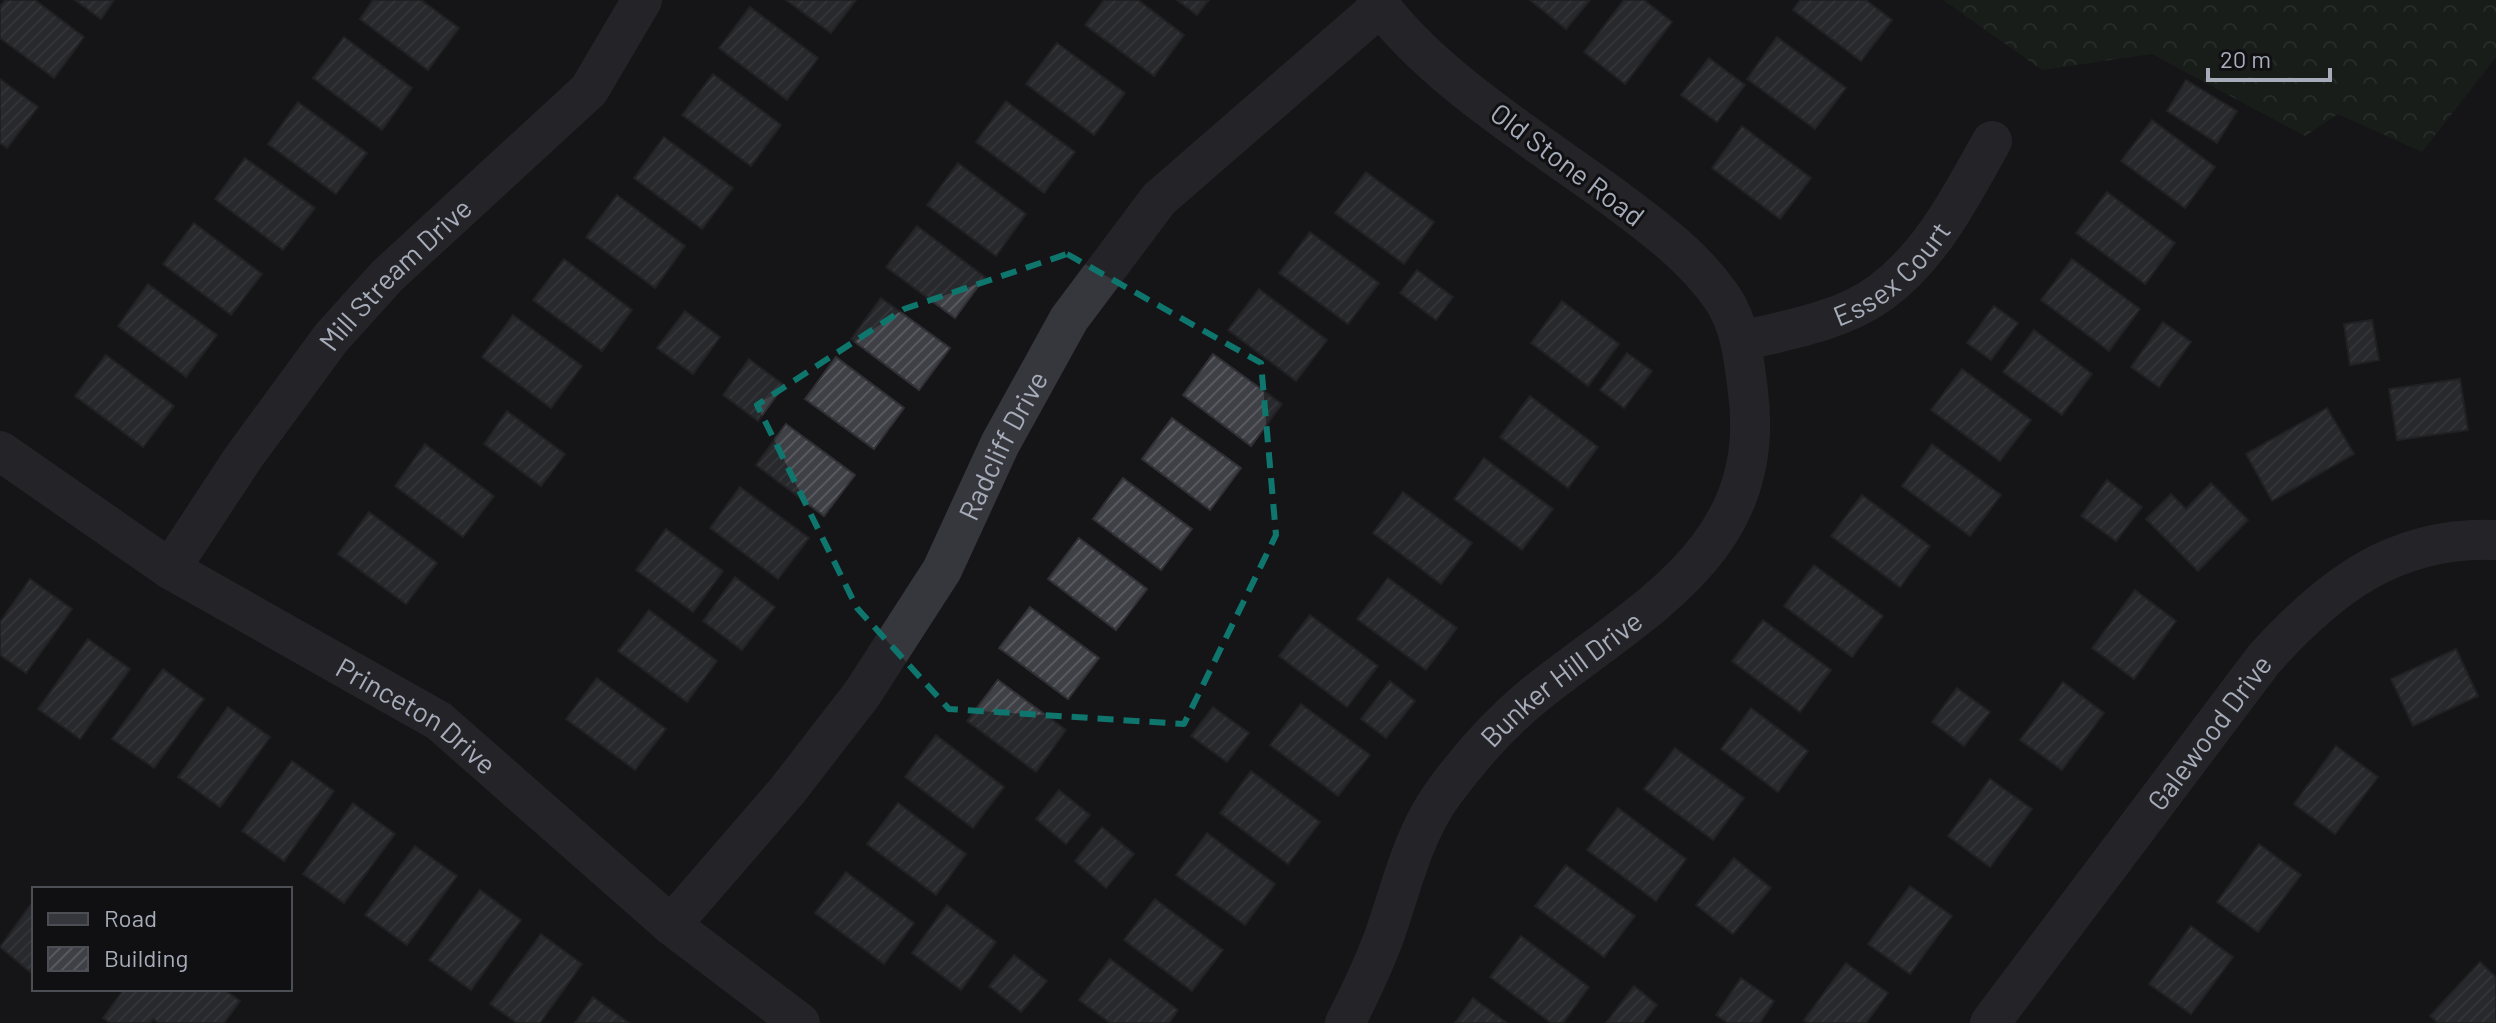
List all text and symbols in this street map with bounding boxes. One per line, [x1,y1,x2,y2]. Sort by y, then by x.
scale bar [2208,32,2330,82]
text: 20 m [2220,44,2271,73]
street label: Old Stone Road [1485,95,1651,233]
street label: Mill Stream Drive [311,190,478,357]
street label: Essex Court [1828,215,1957,332]
street label: Radcliff Drive [950,365,1054,525]
street label: Bunker Hill Drive [1473,603,1648,753]
street label: Galewood Drive [2139,648,2278,817]
street label: Princeton Drive [330,650,504,781]
legend [32,887,292,991]
text: Road [104,903,157,932]
text: Building [104,943,188,972]

